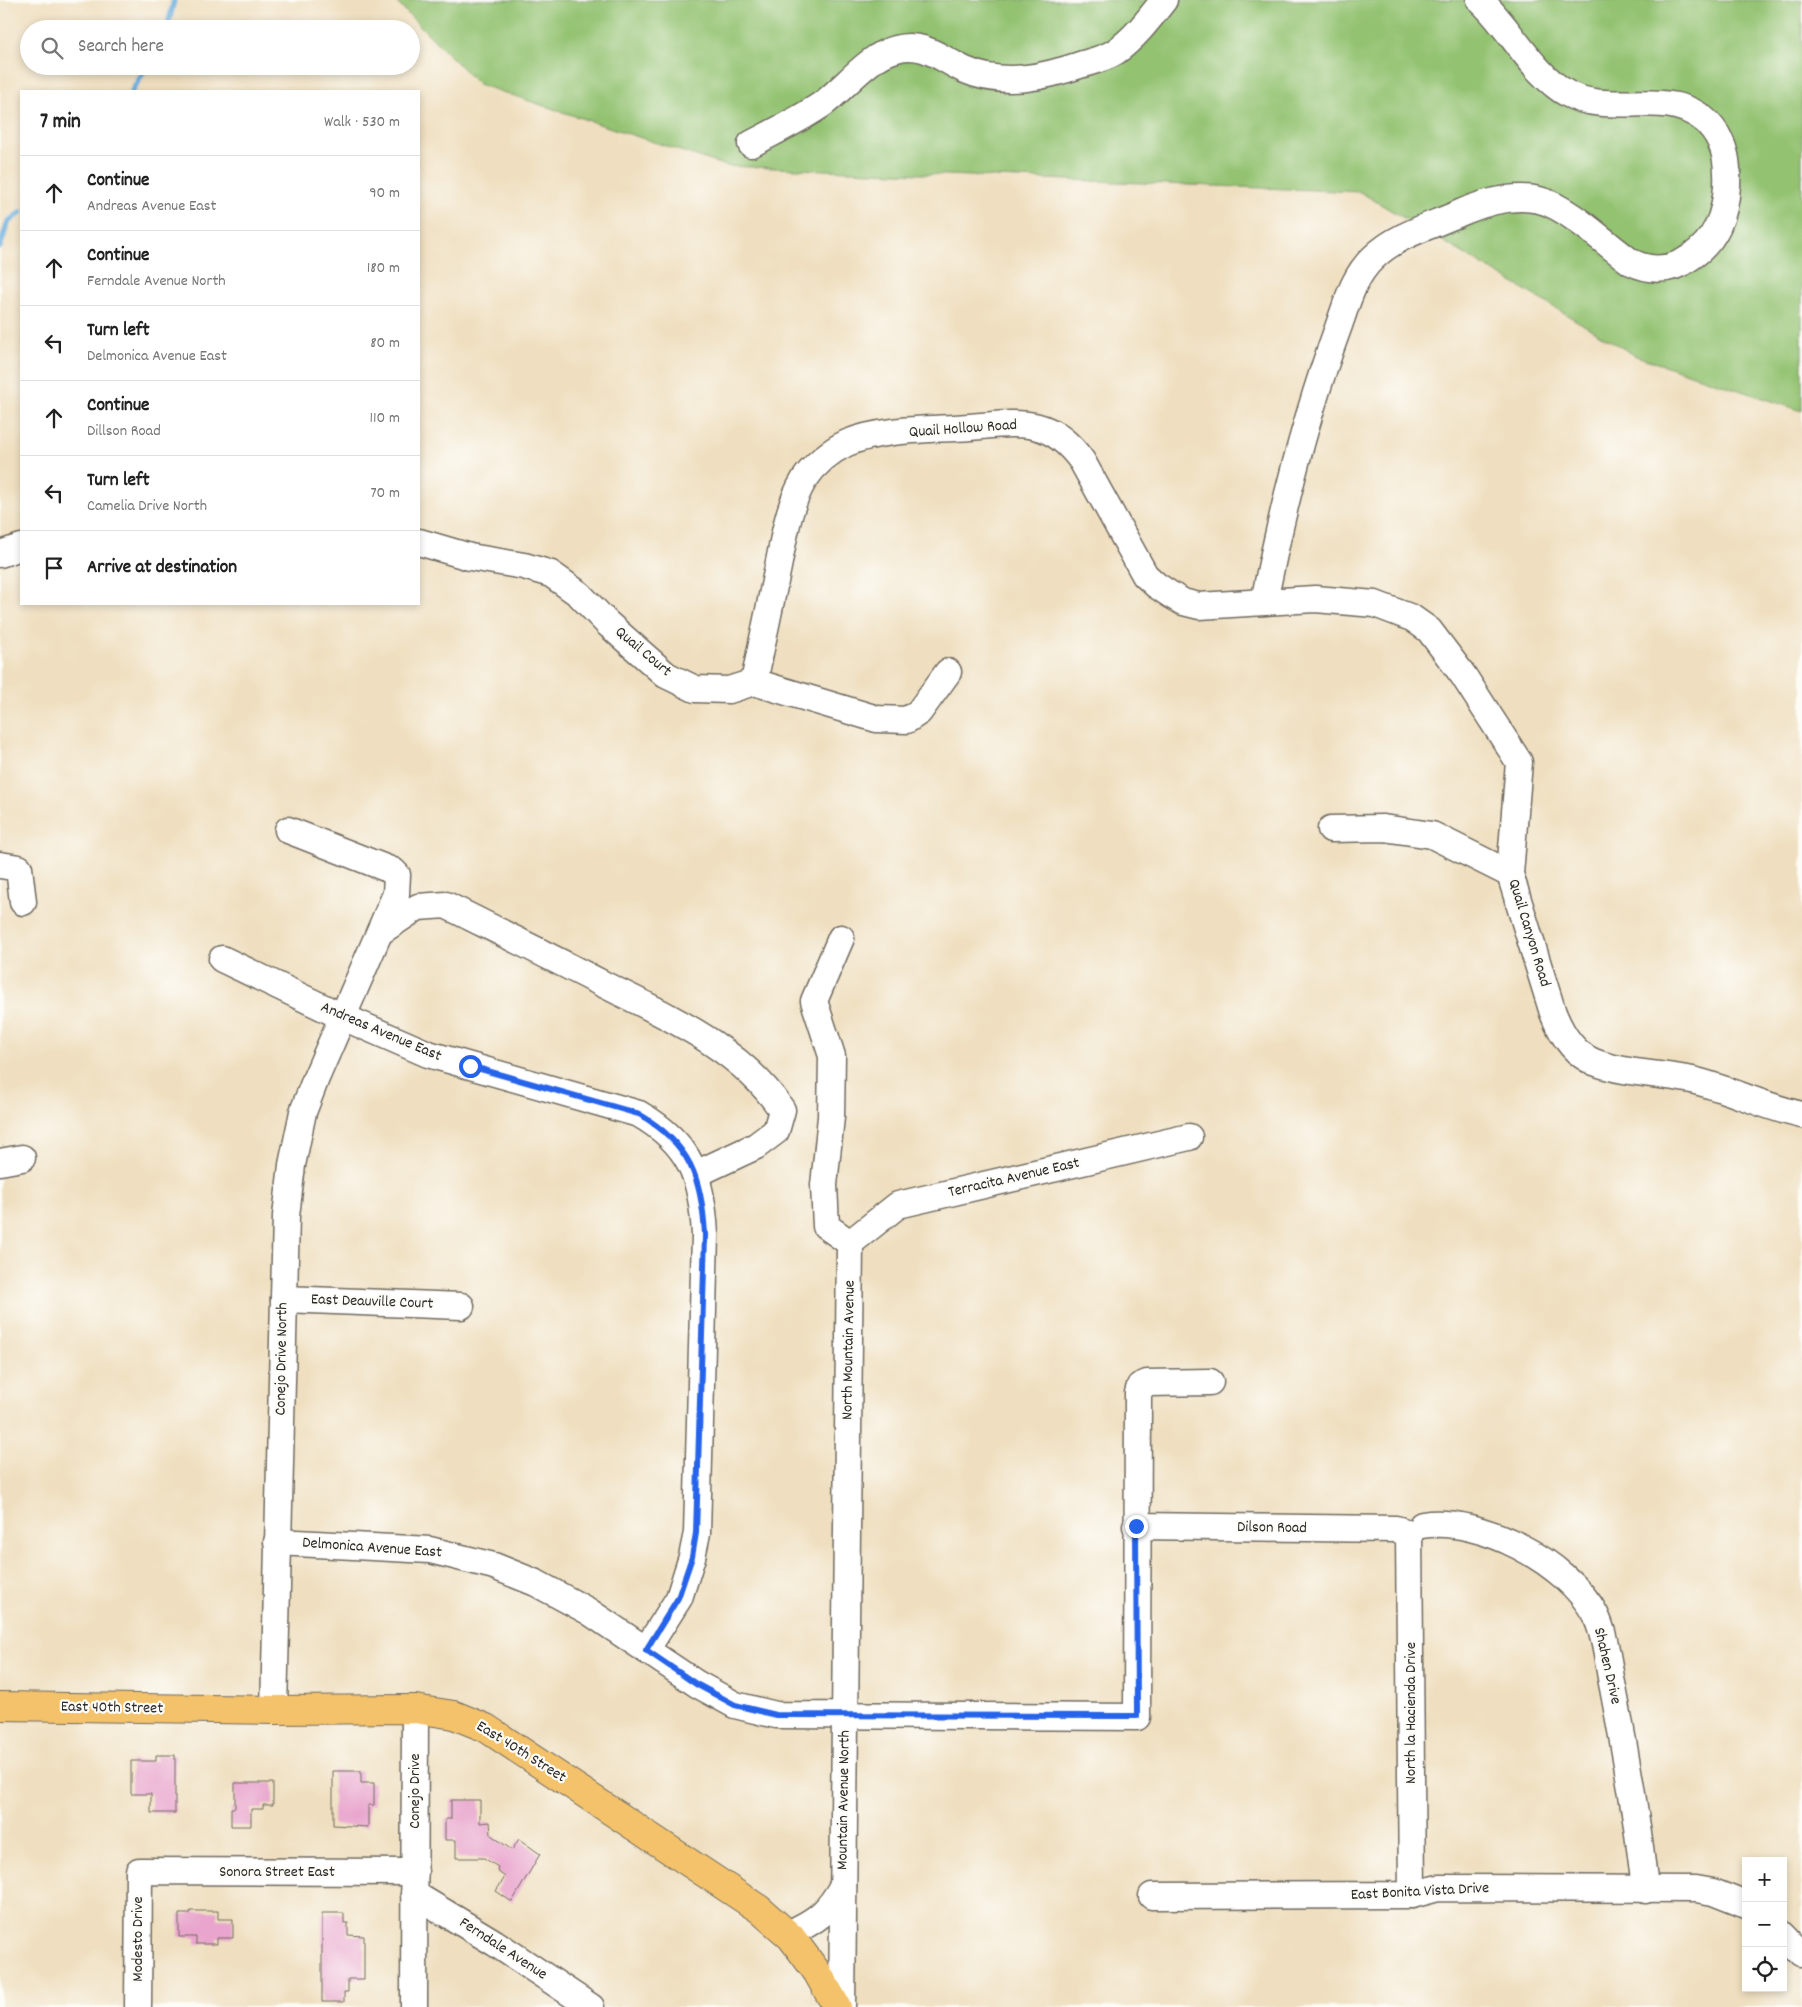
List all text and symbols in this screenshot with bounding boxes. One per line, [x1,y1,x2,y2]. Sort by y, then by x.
search box [20,20,420,75]
icon: search [38,34,66,62]
text: Search here [78,34,164,61]
text: 7 min [40,108,81,138]
text: Walk · 530 m [324,111,400,134]
text: Continue [87,168,149,195]
icon: ahead [40,179,68,207]
text: 90 m [369,182,400,205]
text: Andreas Avenue East [87,195,216,218]
text: Continue [87,243,149,270]
icon: ahead [40,254,68,282]
text: 180 m [367,257,400,280]
text: Ferndale Avenue North [87,270,226,293]
text: Turn left [87,318,150,345]
icon: left [40,329,68,357]
text: 80 m [370,332,400,355]
text: Delmonica Avenue East [87,345,227,368]
text: Continue [87,393,149,420]
icon: ahead [40,404,68,432]
text: 110 m [370,407,400,430]
street label: Quail Hollow Road [908,414,1018,444]
text: Dillson Road [87,420,161,443]
text: Turn left [87,468,150,495]
icon: left [40,479,68,507]
text: 70 m [370,482,400,505]
text: Camelia Drive North [87,495,207,518]
icon: arrive [40,554,68,582]
text: Arrive at destination [87,555,237,582]
street label: Quail Court [610,621,676,683]
street label: Quail Canyon Road [1502,876,1556,990]
street label: Andreas Avenue East [317,996,445,1068]
route start [459,1055,482,1078]
street label: Terracita Avenue East [946,1152,1082,1204]
street label: North Mountain Avenue [836,1280,862,1420]
street label: East Deauville Court [310,1288,434,1316]
street label: Conejo Drive North [270,1302,294,1416]
route end [1125,1515,1148,1538]
street label: Dilson Road [1237,1516,1307,1540]
street label: Delmonica Avenue East [301,1532,443,1564]
street label: Shahen Drive [1587,1625,1627,1707]
street label: North la Hacienda Drive [1400,1642,1423,1784]
street label: East 40th Street [61,1696,163,1720]
street label: East 40th Street [472,1715,571,1789]
street label: Mountain Avenue North [831,1730,857,1870]
street label: Conejo Drive [404,1753,427,1829]
map controls [1742,1857,1787,1992]
button: + [1742,1857,1787,1902]
street label: Sonora Street East [219,1861,335,1884]
street label: East Bonita Vista Drive [1350,1877,1490,1907]
street label: Modesto Drive [127,1896,150,1982]
button: − [1742,1902,1787,1947]
street label: Ferndale Avenue [454,1912,552,1986]
button: locate [1742,1947,1787,1992]

